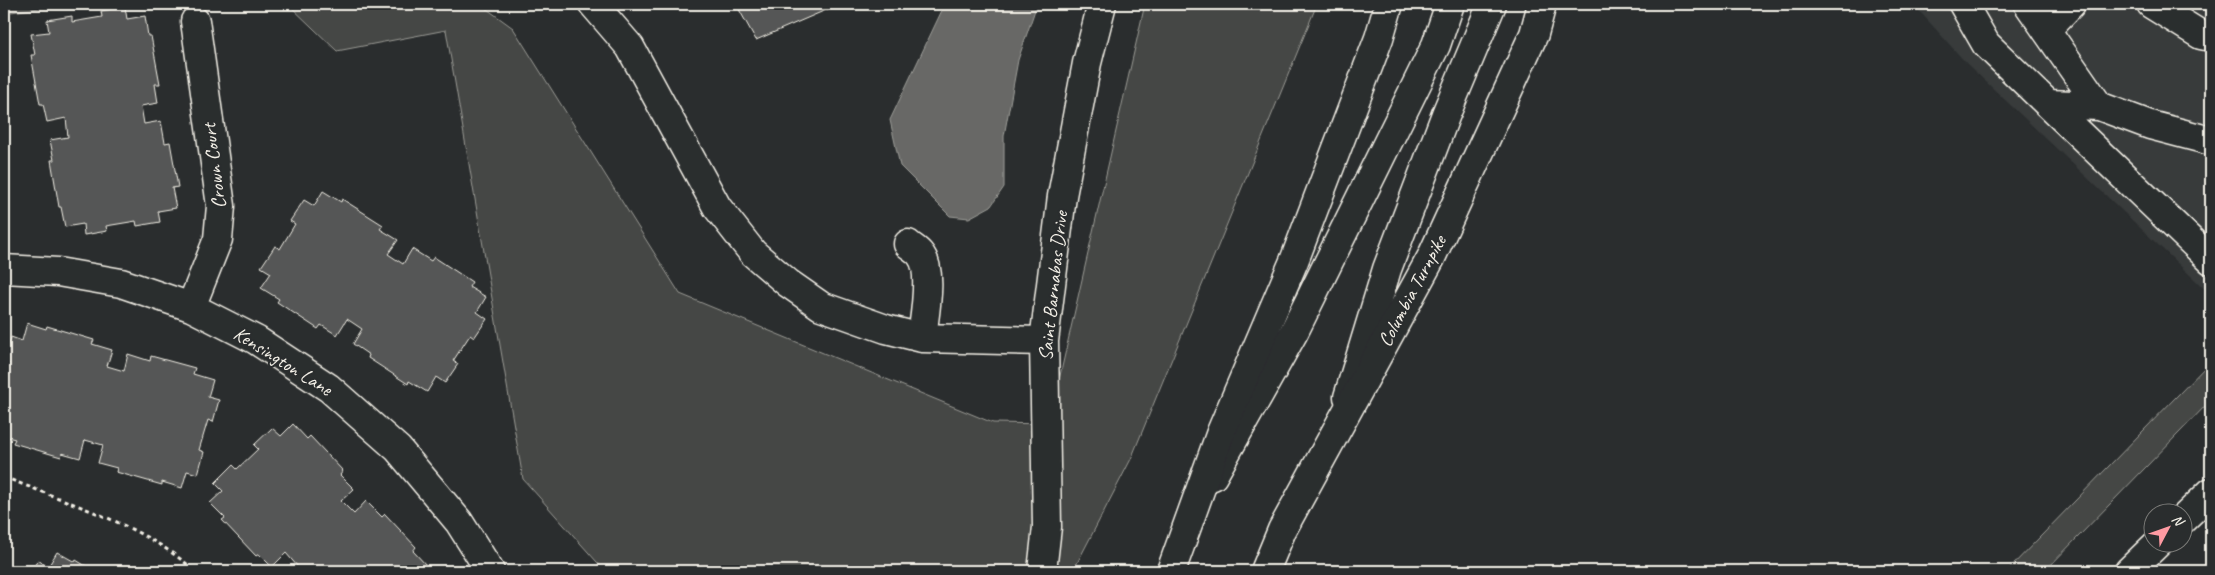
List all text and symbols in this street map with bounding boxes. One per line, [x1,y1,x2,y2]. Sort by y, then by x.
street label: Crown Court [196,120,232,210]
street label: Saint Barnabas Drive [1033,209,1073,362]
street label: Columbia Turnpike [1372,230,1452,351]
street label: Kensington Lane [229,321,338,402]
north arrow [2142,502,2192,552]
text: N [2168,511,2188,530]

